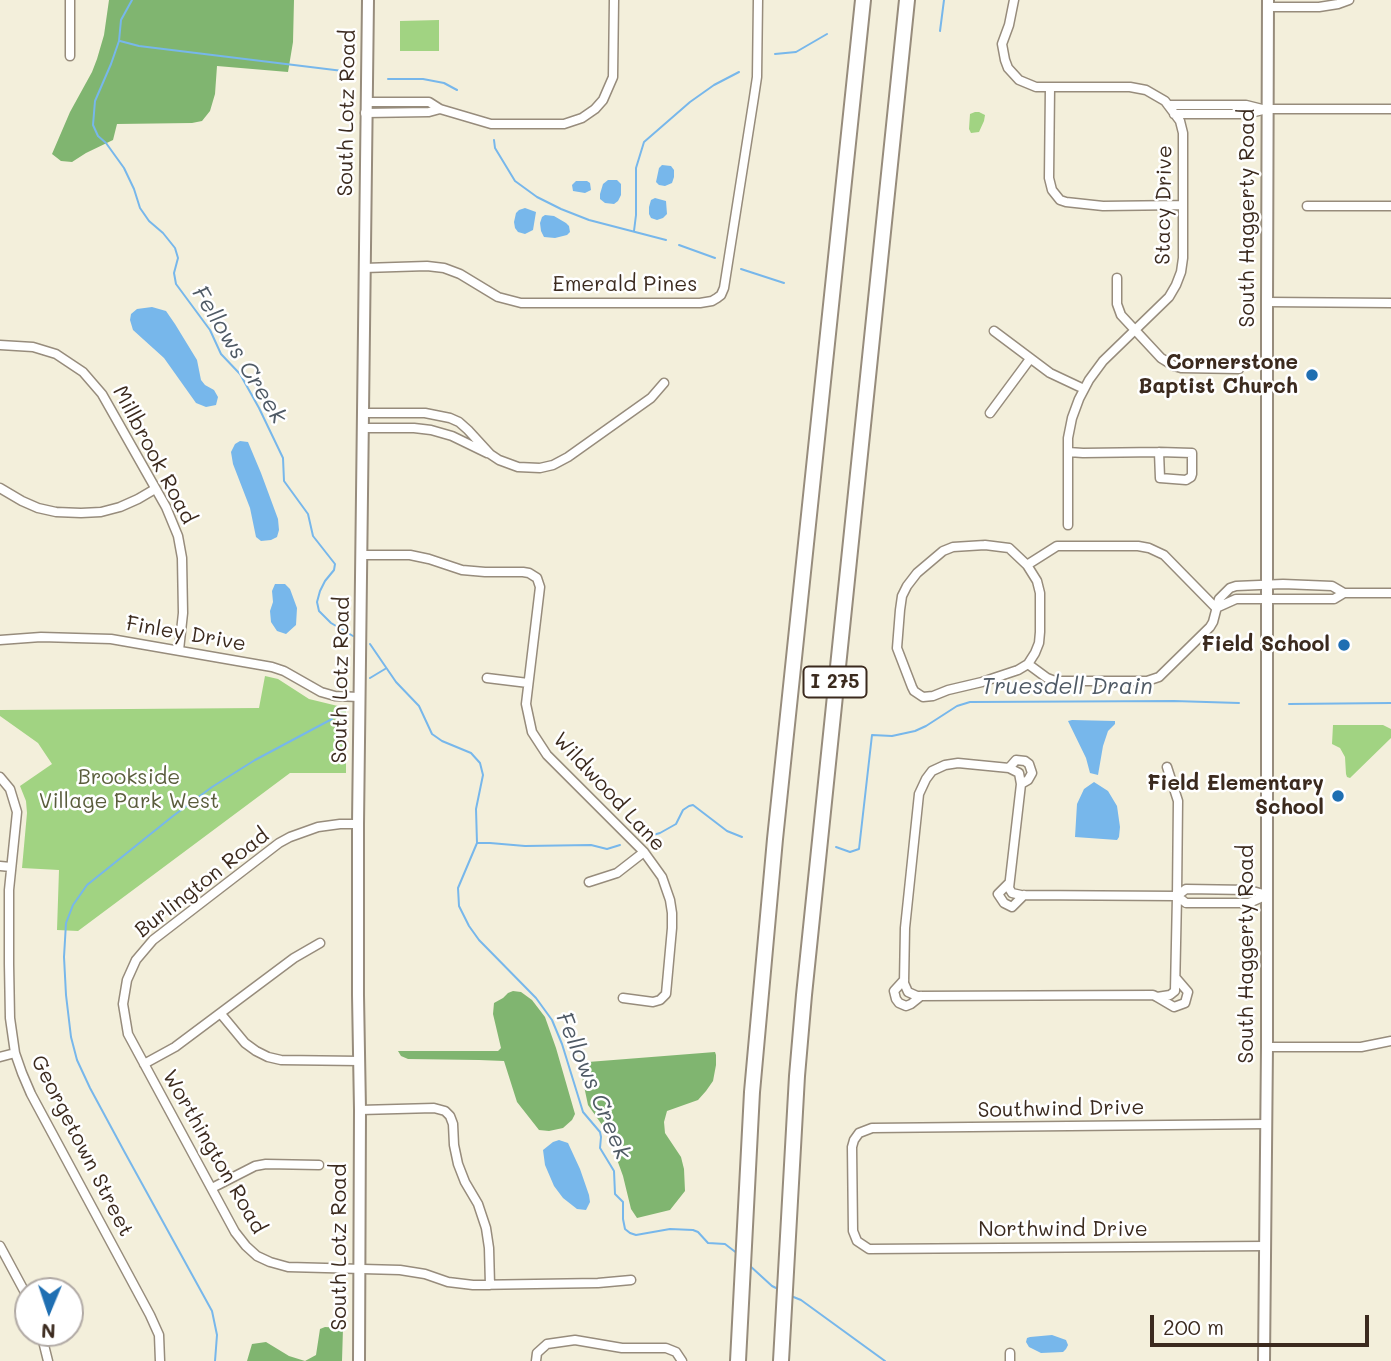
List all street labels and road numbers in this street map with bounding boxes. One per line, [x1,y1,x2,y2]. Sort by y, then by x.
street label: South Lotz Road [333,29,361,197]
street label: South Haggerty Road [1235,109,1261,327]
street label: Stacy Drive [1150,145,1178,265]
street label: Emerald Pines [553,272,697,298]
street label: Millbrook Road [107,382,201,528]
street label: South Lotz Road [327,596,355,764]
street label: Finley Drive [124,611,248,657]
road number: I 275 [804,666,866,698]
street label: Wildwood Lane [547,727,671,857]
street label: Burlington Road [130,823,274,943]
street label: South Haggerty Road [1234,845,1260,1063]
street label: Georgetown Street [25,1051,139,1241]
street label: Worthington Road [157,1066,271,1238]
street label: Southwind Drive [977,1095,1145,1123]
street label: South Lotz Road [327,1163,353,1331]
street label: Northwind Drive [978,1217,1148,1243]

